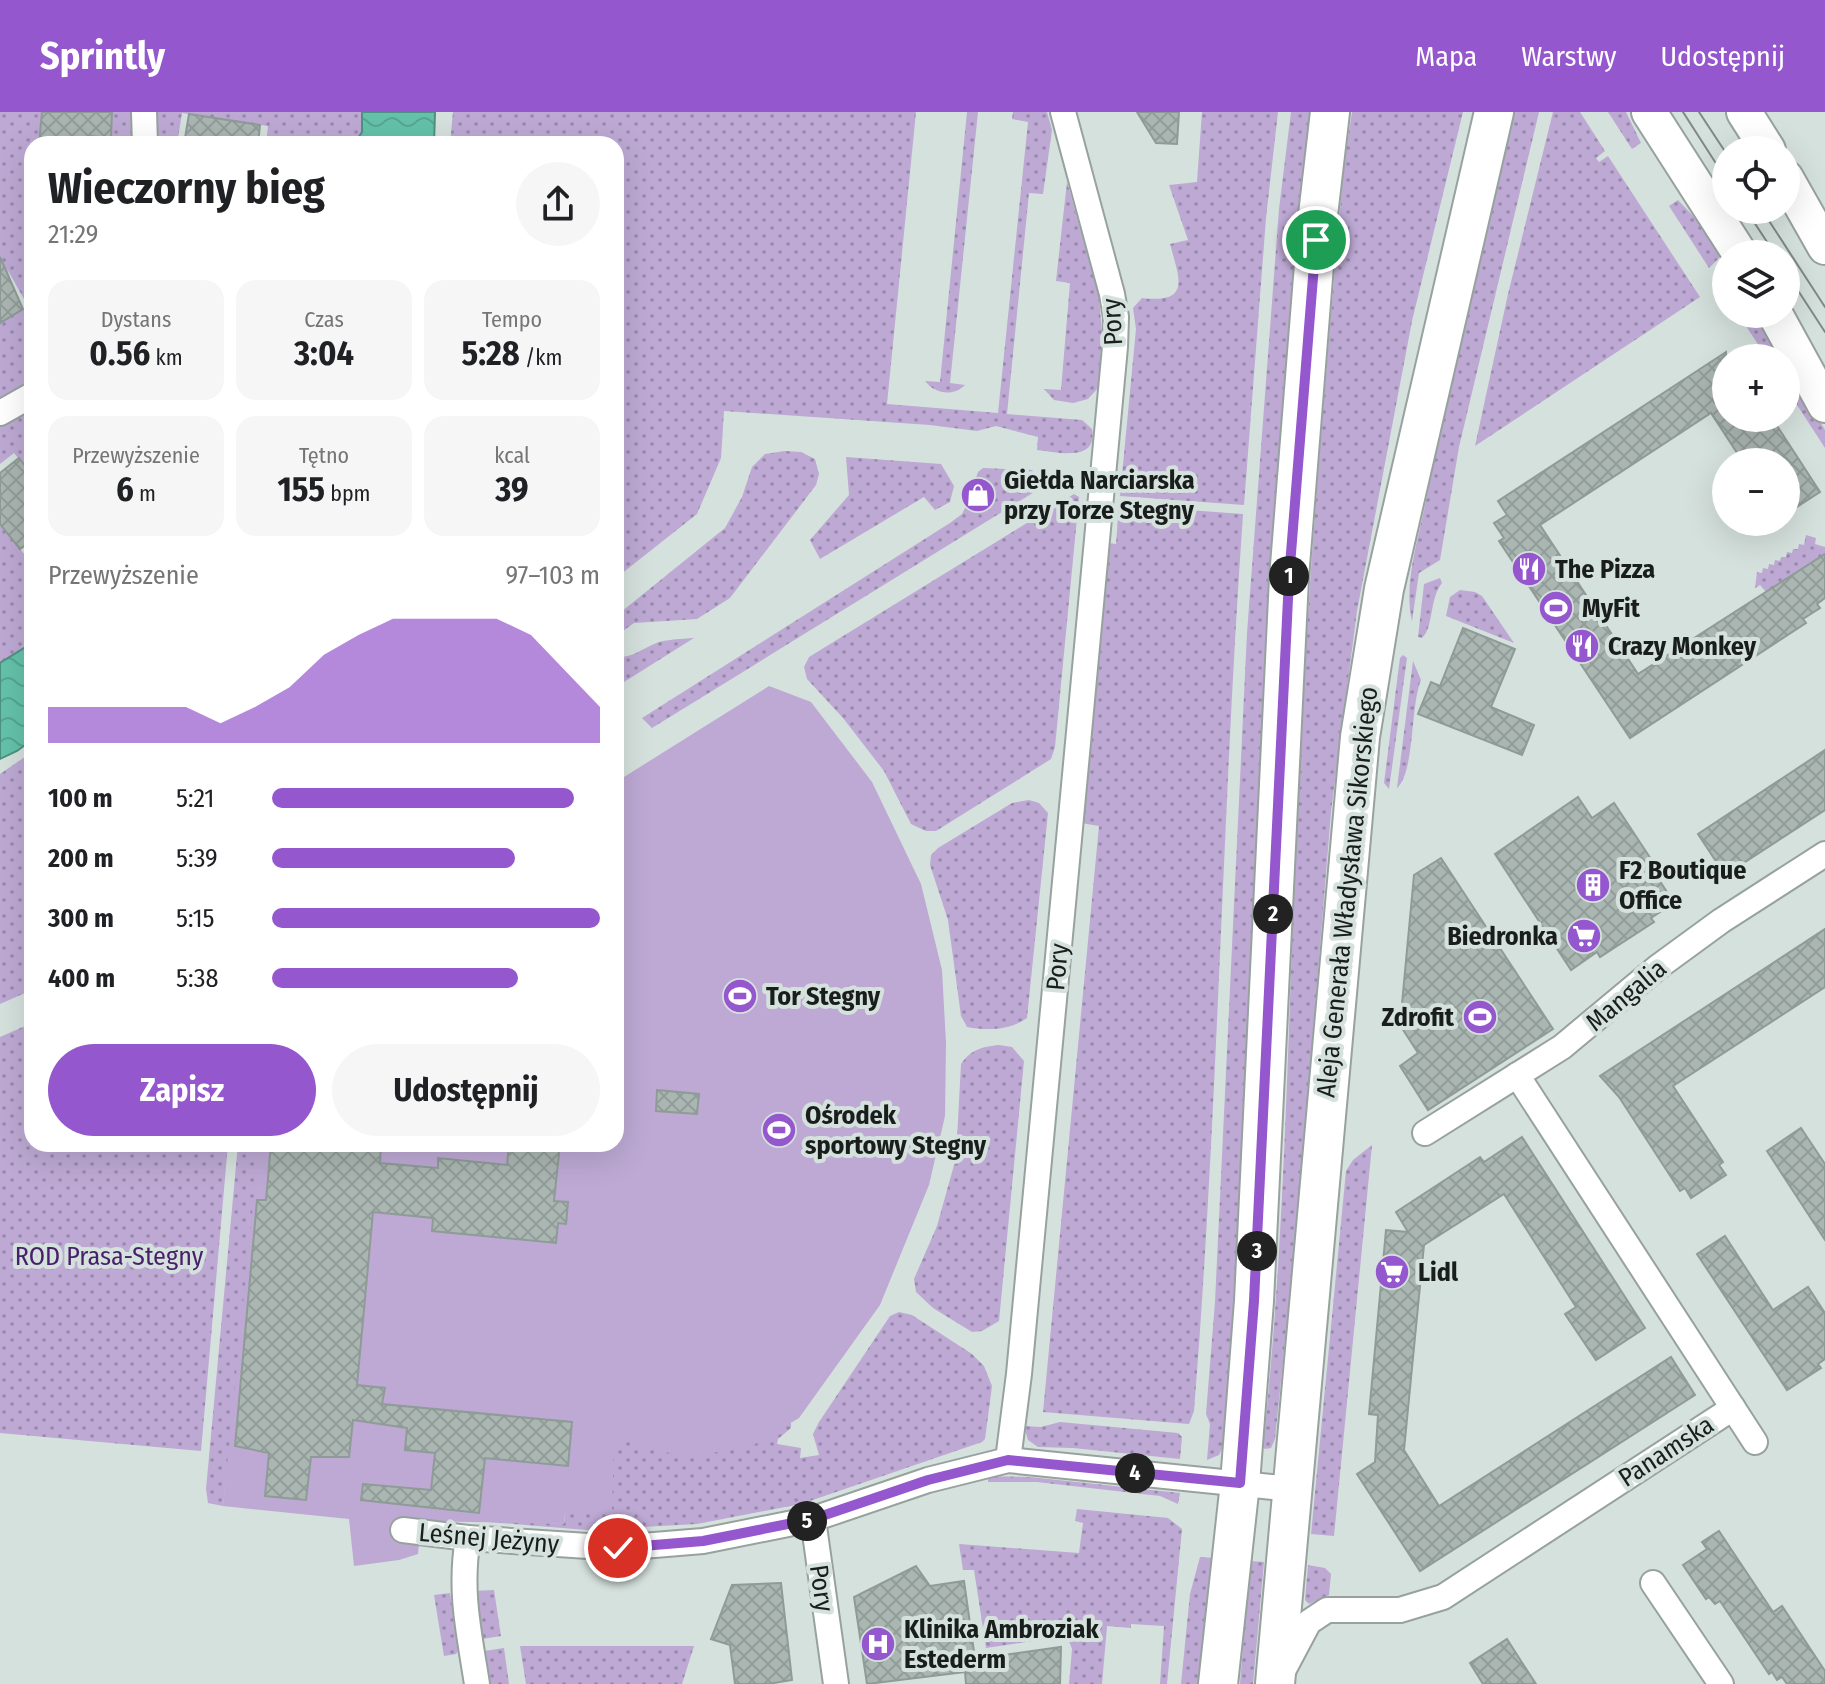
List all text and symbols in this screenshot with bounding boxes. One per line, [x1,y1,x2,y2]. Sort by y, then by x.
text: Sprintly [40,33,165,79]
text: Mapa [1415,40,1477,73]
text: Warstwy [1521,40,1617,73]
text: Udostępnij [1661,40,1785,73]
map controls [1712,136,1800,536]
button: locate [1712,136,1800,224]
text: Wieczorny bieg [48,162,325,215]
button: share [516,162,600,246]
pin [1282,206,1350,274]
icon: arrive [1294,218,1338,262]
text: 21:29 [48,219,98,250]
button: layers [1712,240,1800,328]
street label: Pory [1096,297,1129,346]
text: Dystans [101,306,171,333]
text: Czas [304,306,344,333]
text: Tempo [482,306,542,333]
text: 0.56 [89,333,150,374]
text: 3:04 [294,333,354,374]
text: 5:28 [462,333,520,374]
text: km [150,344,183,371]
text: /km [520,344,562,371]
button: + [1712,344,1800,432]
text: Przewyższenie [72,442,200,469]
text: Tętno [299,442,349,469]
text: kcal [494,442,530,469]
button: − [1712,448,1800,536]
place label: Giełda Narciarska przy Torze Stegny [1004,465,1195,526]
text: 6 [116,469,134,510]
text: 155 [277,469,325,510]
text: 39 [495,469,529,510]
shop icon: Giełda Narciarska przy Torze Stegny [959,476,997,514]
text: m [134,480,156,507]
text: bpm [325,480,371,507]
restaurant icon: The Pizza [1510,550,1548,588]
place label: The Pizza [1555,554,1655,585]
pin: 1 [1269,556,1309,596]
text: Przewyższenie [48,560,199,591]
text: 97–103 m [505,560,600,591]
text: 1 [1284,562,1294,589]
sports icon: MyFit [1537,589,1575,627]
place label: MyFit [1582,593,1641,624]
restaurant icon: Crazy Monkey [1563,627,1601,665]
place label: Crazy Monkey [1608,631,1757,662]
street label: Aleja Generała Władysława Sikorskiego [1311,685,1384,1099]
text: 100 m [48,783,113,814]
text: 5:21 [176,783,214,814]
text: 200 m [48,843,114,874]
text: 5:39 [176,843,218,874]
place label: F2 Boutique Office [1619,855,1746,916]
building icon: F2 Boutique Office [1574,866,1612,904]
pin: 2 [1253,894,1293,934]
text: 2 [1268,900,1278,927]
text: 300 m [48,903,114,934]
text: 5:15 [176,903,214,934]
supermarket icon: Biedronka [1565,917,1603,955]
place label: Biedronka [1447,921,1558,952]
street label: Pory [1040,942,1075,992]
street label: Mangalia [1580,953,1673,1038]
text: 400 m [48,963,115,994]
text: 5:38 [176,963,218,994]
sports icon: Tor Stegny [721,977,759,1015]
place label: Tor Stegny [766,981,881,1012]
sports icon: Zdrofit [1461,998,1499,1036]
place label: Zdrofit [1382,1002,1455,1033]
button: Zapisz [48,1044,316,1136]
button: Udostępnij [332,1044,600,1136]
place label: Ośrodek sportowy Stegny [805,1100,987,1161]
sports icon: Ośrodek sportowy Stegny [760,1111,798,1149]
pin: 3 [1237,1231,1277,1271]
text: 3 [1252,1237,1262,1264]
park label: ROD Prasa-Stegny [15,1241,204,1272]
supermarket icon: Lidl [1373,1253,1411,1291]
place label: Lidl [1418,1257,1459,1288]
street label: Panamska [1613,1409,1720,1494]
pin: 4 [1115,1453,1155,1493]
text: 4 [1129,1459,1141,1486]
pin: 5 [787,1501,827,1541]
text: 5 [802,1507,812,1534]
pin [584,1514,652,1582]
street label: Leśnej Jeżyny [417,1517,561,1560]
icon: check [596,1526,640,1570]
street label: Pory [803,1563,840,1614]
place label: Klinika Ambroziak Estederm [904,1614,1100,1675]
hospital icon: Klinika Ambroziak Estederm [859,1625,897,1663]

